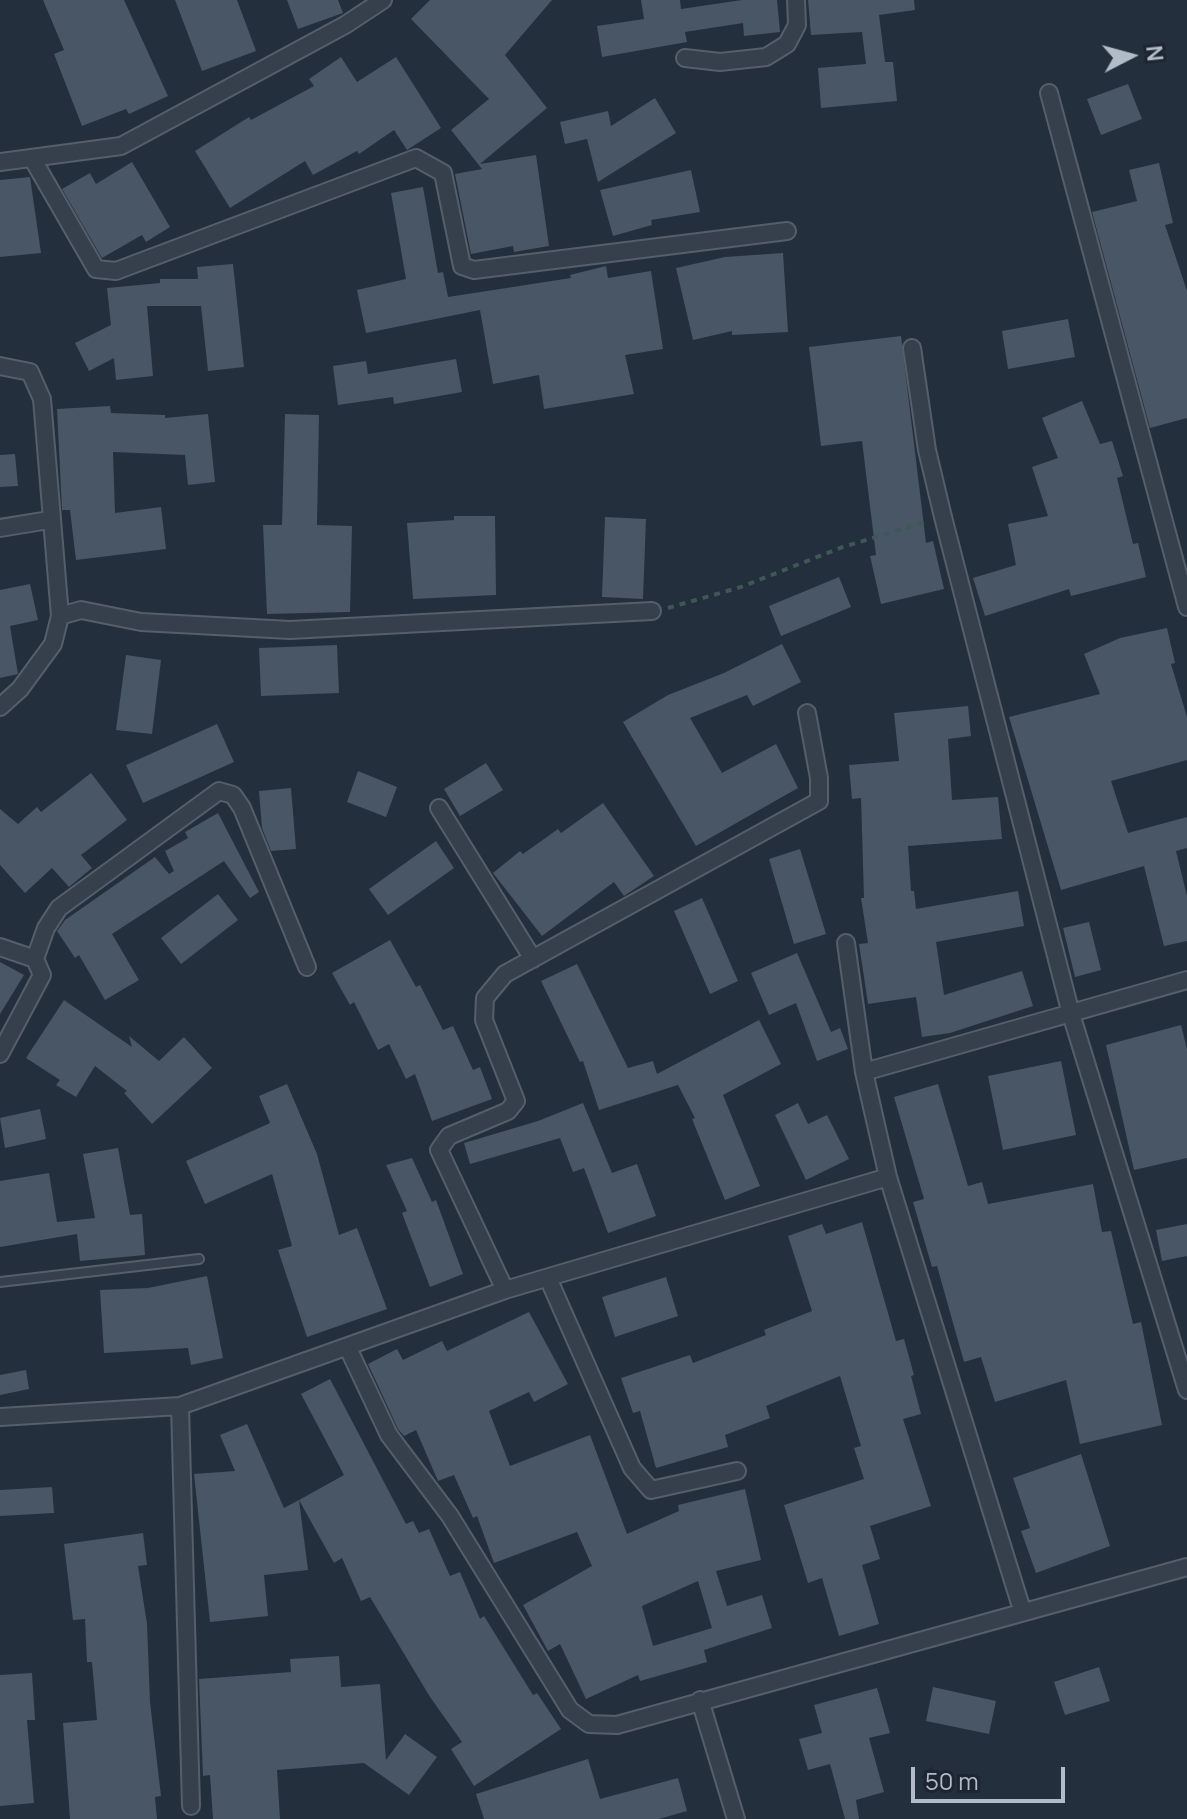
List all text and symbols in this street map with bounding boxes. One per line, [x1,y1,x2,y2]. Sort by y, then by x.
north arrow [1091,16,1171,96]
text: N [1139,44,1171,63]
scale bar [915,1751,1069,1801]
text: 50 m [925,1764,979,1797]

